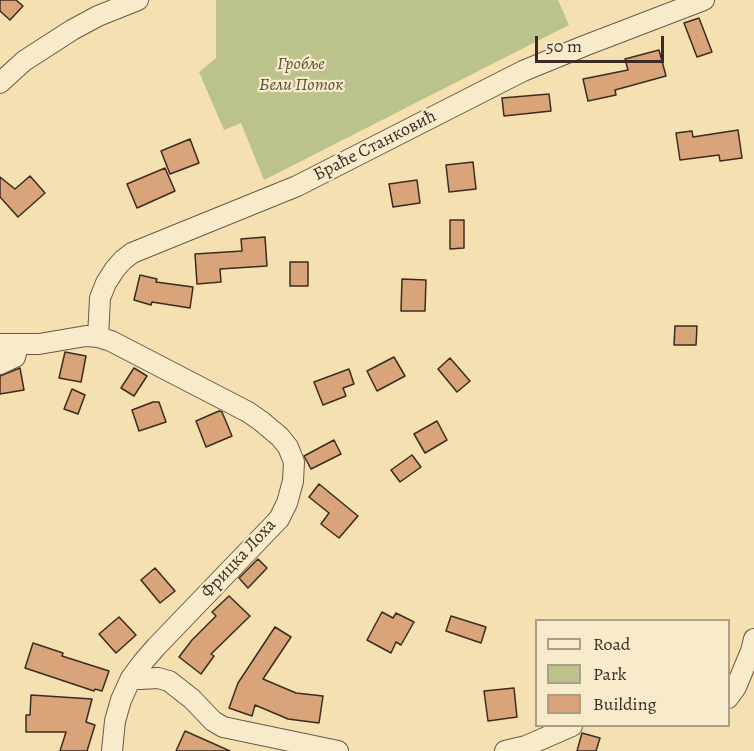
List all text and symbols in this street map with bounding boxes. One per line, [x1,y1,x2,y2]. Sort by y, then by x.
scale bar [538,24,667,62]
text: 50 m [546,34,582,58]
park label: Гробље Бели Поток [259,54,343,97]
street label: Браће Станковић [310,106,440,186]
street label: Фрицка Лоха [197,515,281,603]
legend [535,619,730,727]
text: Road [593,632,630,656]
text: Park [593,662,627,686]
text: Building [593,692,657,716]

